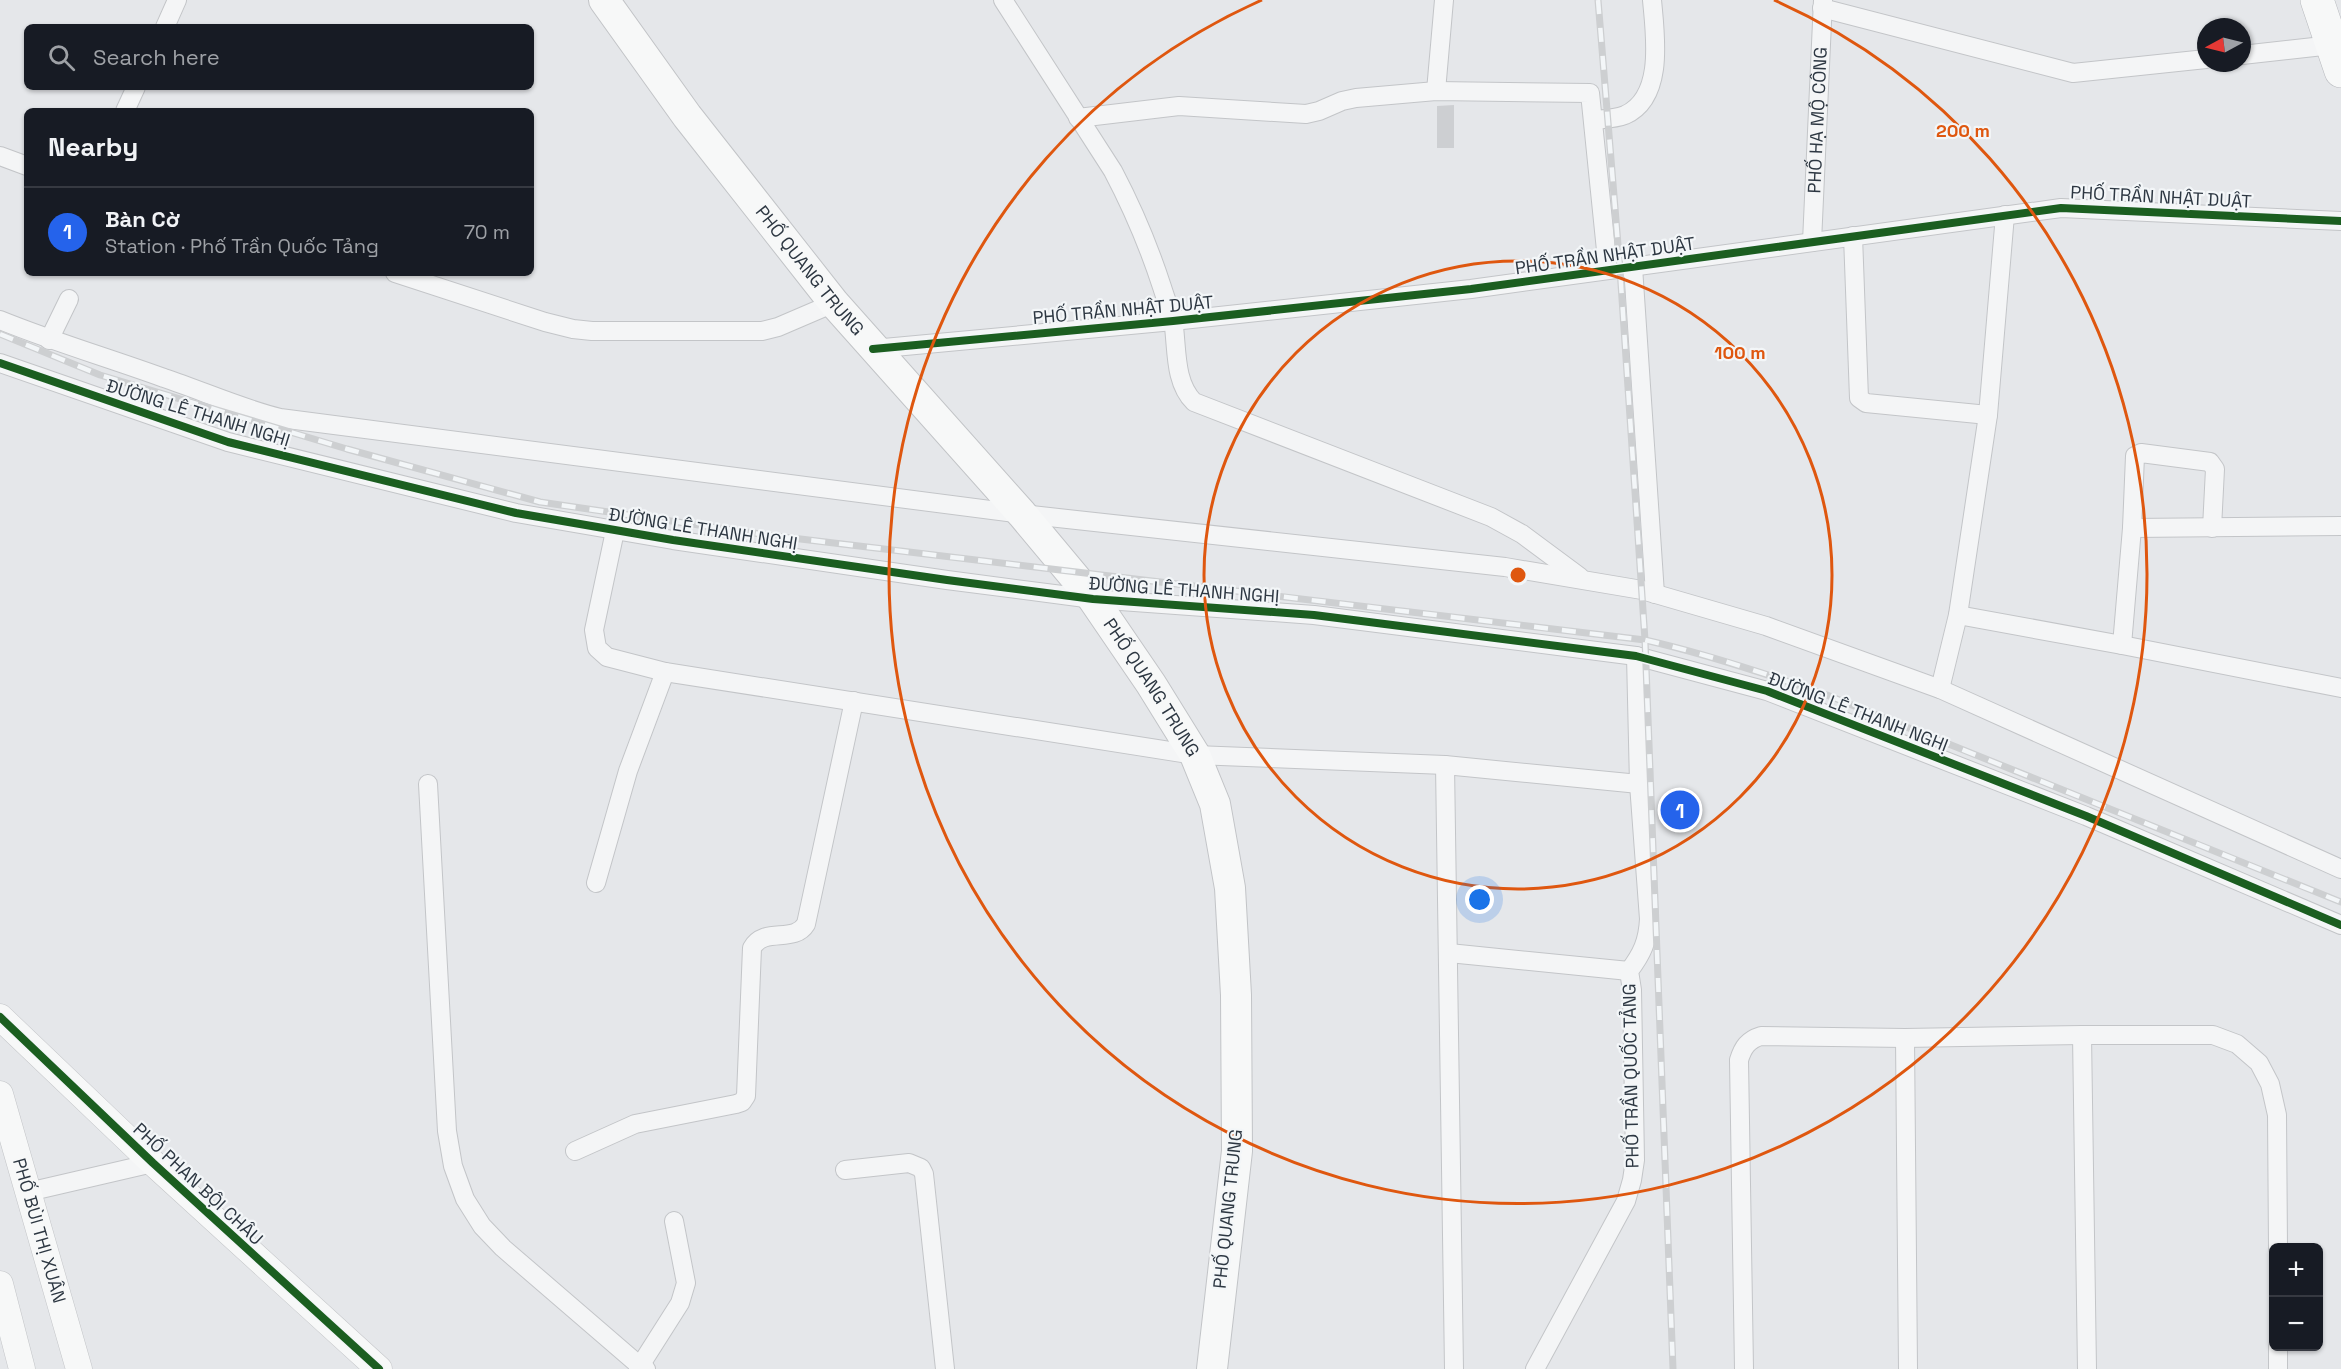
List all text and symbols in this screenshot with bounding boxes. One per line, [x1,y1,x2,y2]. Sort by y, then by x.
north arrow [2197,18,2251,72]
search box [24,24,534,90]
icon: search [45,41,78,74]
text: Search here [93,43,220,71]
street label: PHỐ HẠ MỘ CÔNG [1802,46,1832,194]
text: 200 m [1936,119,1990,142]
text: Nearby [48,130,138,164]
street label: PHỐ TRẦN NHẬT DUẬT [2070,180,2253,213]
street label: PHỐ QUANG TRUNG [751,201,869,340]
text: Bàn Cờ [105,205,180,233]
text: 1 [63,219,72,245]
text: 70 m [464,219,510,245]
street label: PHỐ TRẦN NHẬT DUẬT [1513,231,1697,280]
text: Station · Phố Trần Quốc Tảng [105,233,379,259]
street label: PHỐ TRẦN NHẬT DUẬT [1032,290,1215,329]
text: 100 m [1714,341,1766,364]
street label: ĐƯỜNG LÊ THANH NGHỊ [103,374,293,451]
street label: ĐƯỜNG LÊ THANH NGHỊ [607,502,799,555]
centre of rings [1508,565,1528,585]
street label: ĐƯỜNG LÊ THANH NGHỊ [1088,571,1280,608]
street label: PHỐ QUANG TRUNG [1099,614,1205,761]
street label: ĐƯỜNG LÊ THANH NGHỊ [1765,667,1951,757]
pin: 1 [1660,788,1700,832]
your location [1465,885,1494,914]
street label: PHỐ TRẦN QUỐC TẢNG [1617,983,1644,1169]
street label: PHỐ PHAN BỘI CHÂU [129,1118,268,1250]
street label: PHỐ QUANG TRUNG [1208,1128,1247,1290]
street label: PHỐ BÙI THỊ XUÂN [8,1155,71,1306]
map controls [2269,1243,2323,1351]
button: + [2269,1243,2323,1297]
button: − [2269,1297,2323,1351]

